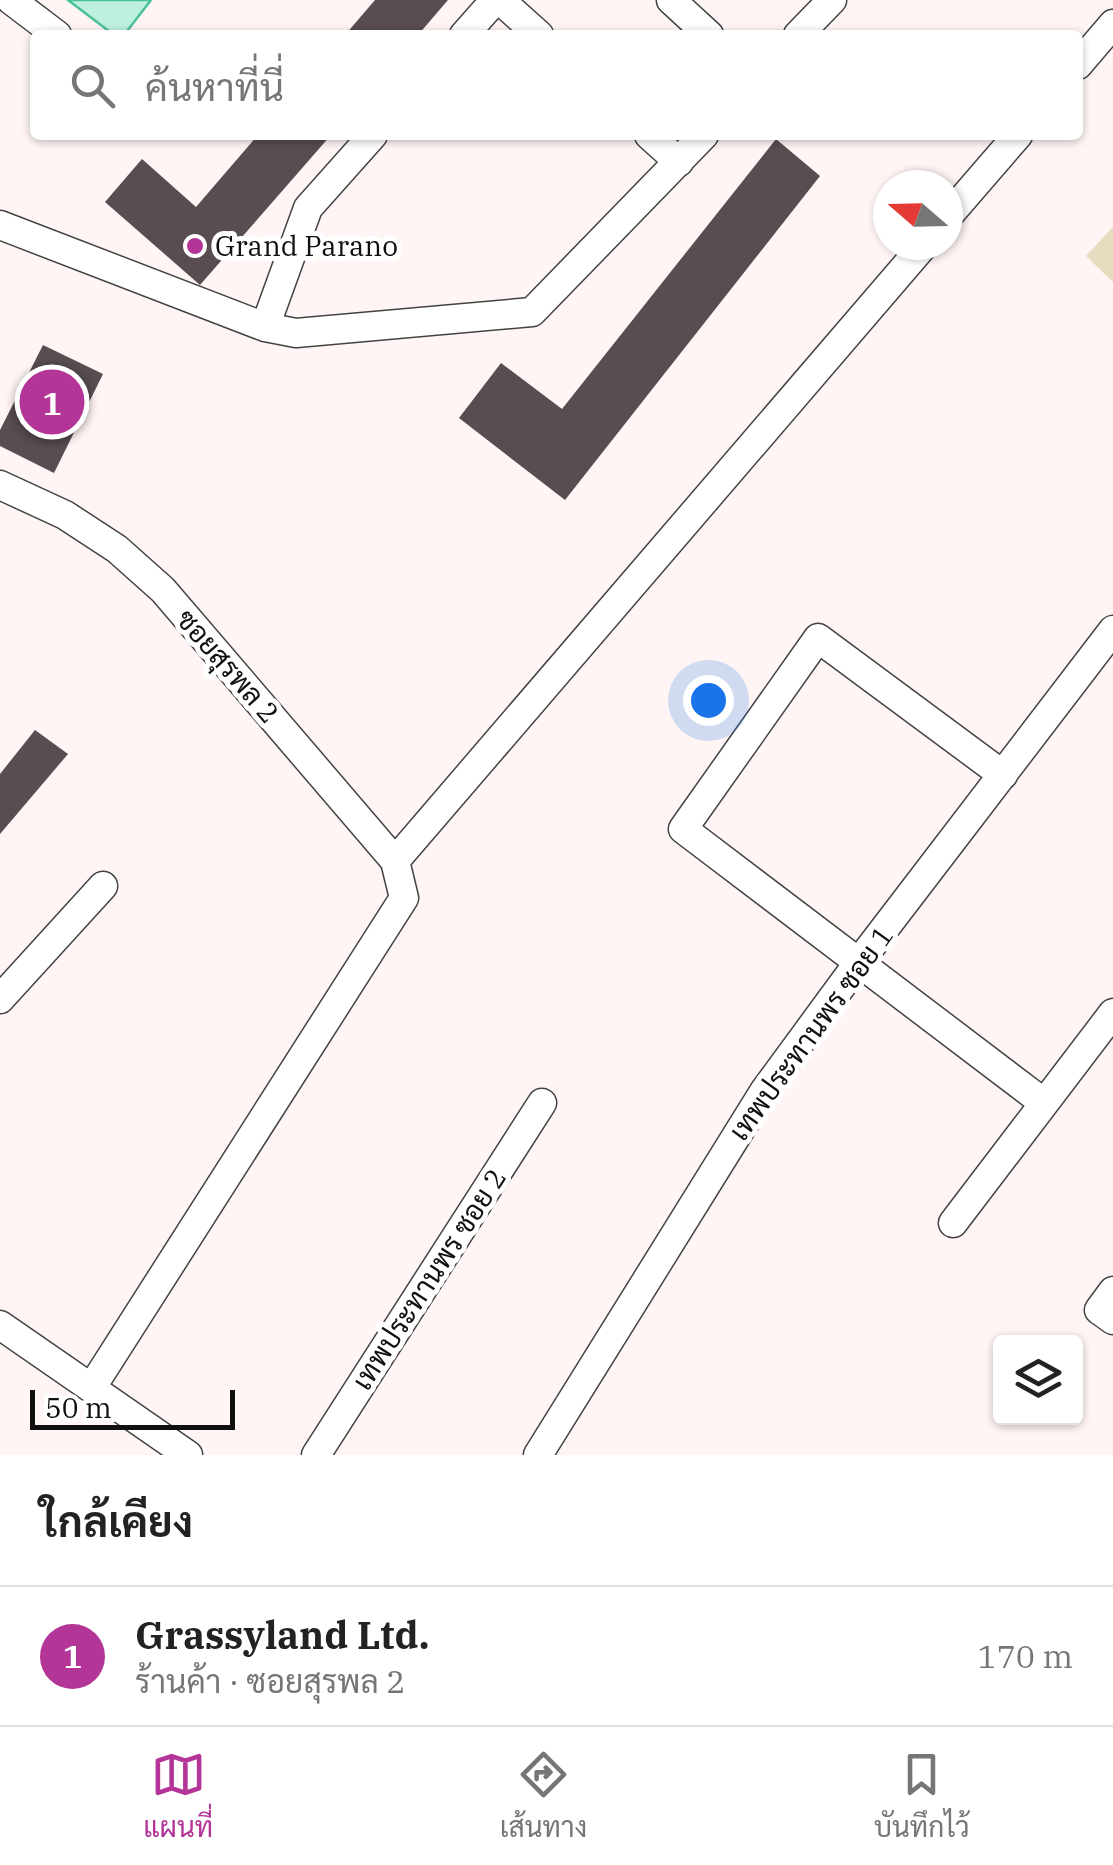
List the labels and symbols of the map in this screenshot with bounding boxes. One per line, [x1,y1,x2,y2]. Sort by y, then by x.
north arrow [873,170,963,260]
place label: Grand Parano [215,227,398,264]
marker: Grand Parano [184,235,206,257]
pin: 1 [20,364,84,440]
street label: ซอยสุรพล 2 [167,601,288,732]
your location [683,675,734,726]
street label: เทพประทานพร ซอย 1 [720,918,901,1148]
street label: เทพประทานพร ซอย 2 [343,1161,514,1397]
scale bar [30,1385,235,1430]

